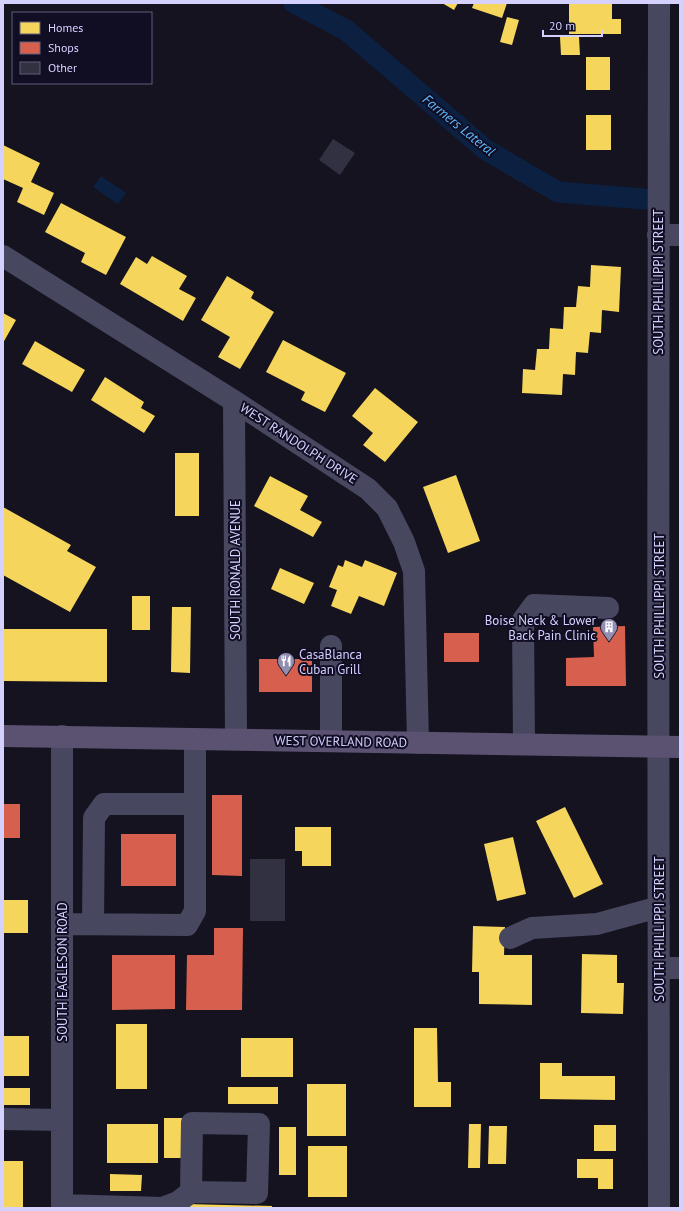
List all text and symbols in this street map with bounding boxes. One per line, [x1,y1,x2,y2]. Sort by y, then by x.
legend [12,12,152,84]
scale bar [543,12,602,38]
text: 20 m [549,18,575,33]
text: Homes [48,20,83,35]
text: Shops [48,40,79,55]
text: Other [48,60,77,75]
water label: Farmers Lateral [419,90,499,160]
street label: SOUTH PHILLIPPI STREET [650,209,667,355]
street label: WEST RANDOLPH DRIVE [237,399,361,488]
street label: SOUTH RONALD AVENUE [227,500,244,640]
street label: SOUTH PHILLIPPI STREET [651,533,668,679]
place label: Boise Neck & Lower Back Pain Clinic [485,612,597,644]
building icon: Boise Neck & Lower Back Pain Clinic [599,617,619,642]
place label: CasaBlanca Cuban Grill [299,646,362,678]
restaurant icon: CasaBlanca Cuban Grill [276,651,296,676]
street label: WEST OVERLAND ROAD [275,732,407,751]
street label: SOUTH PHILLIPPI STREET [651,856,668,1002]
street label: SOUTH EAGLESON ROAD [54,902,71,1042]

